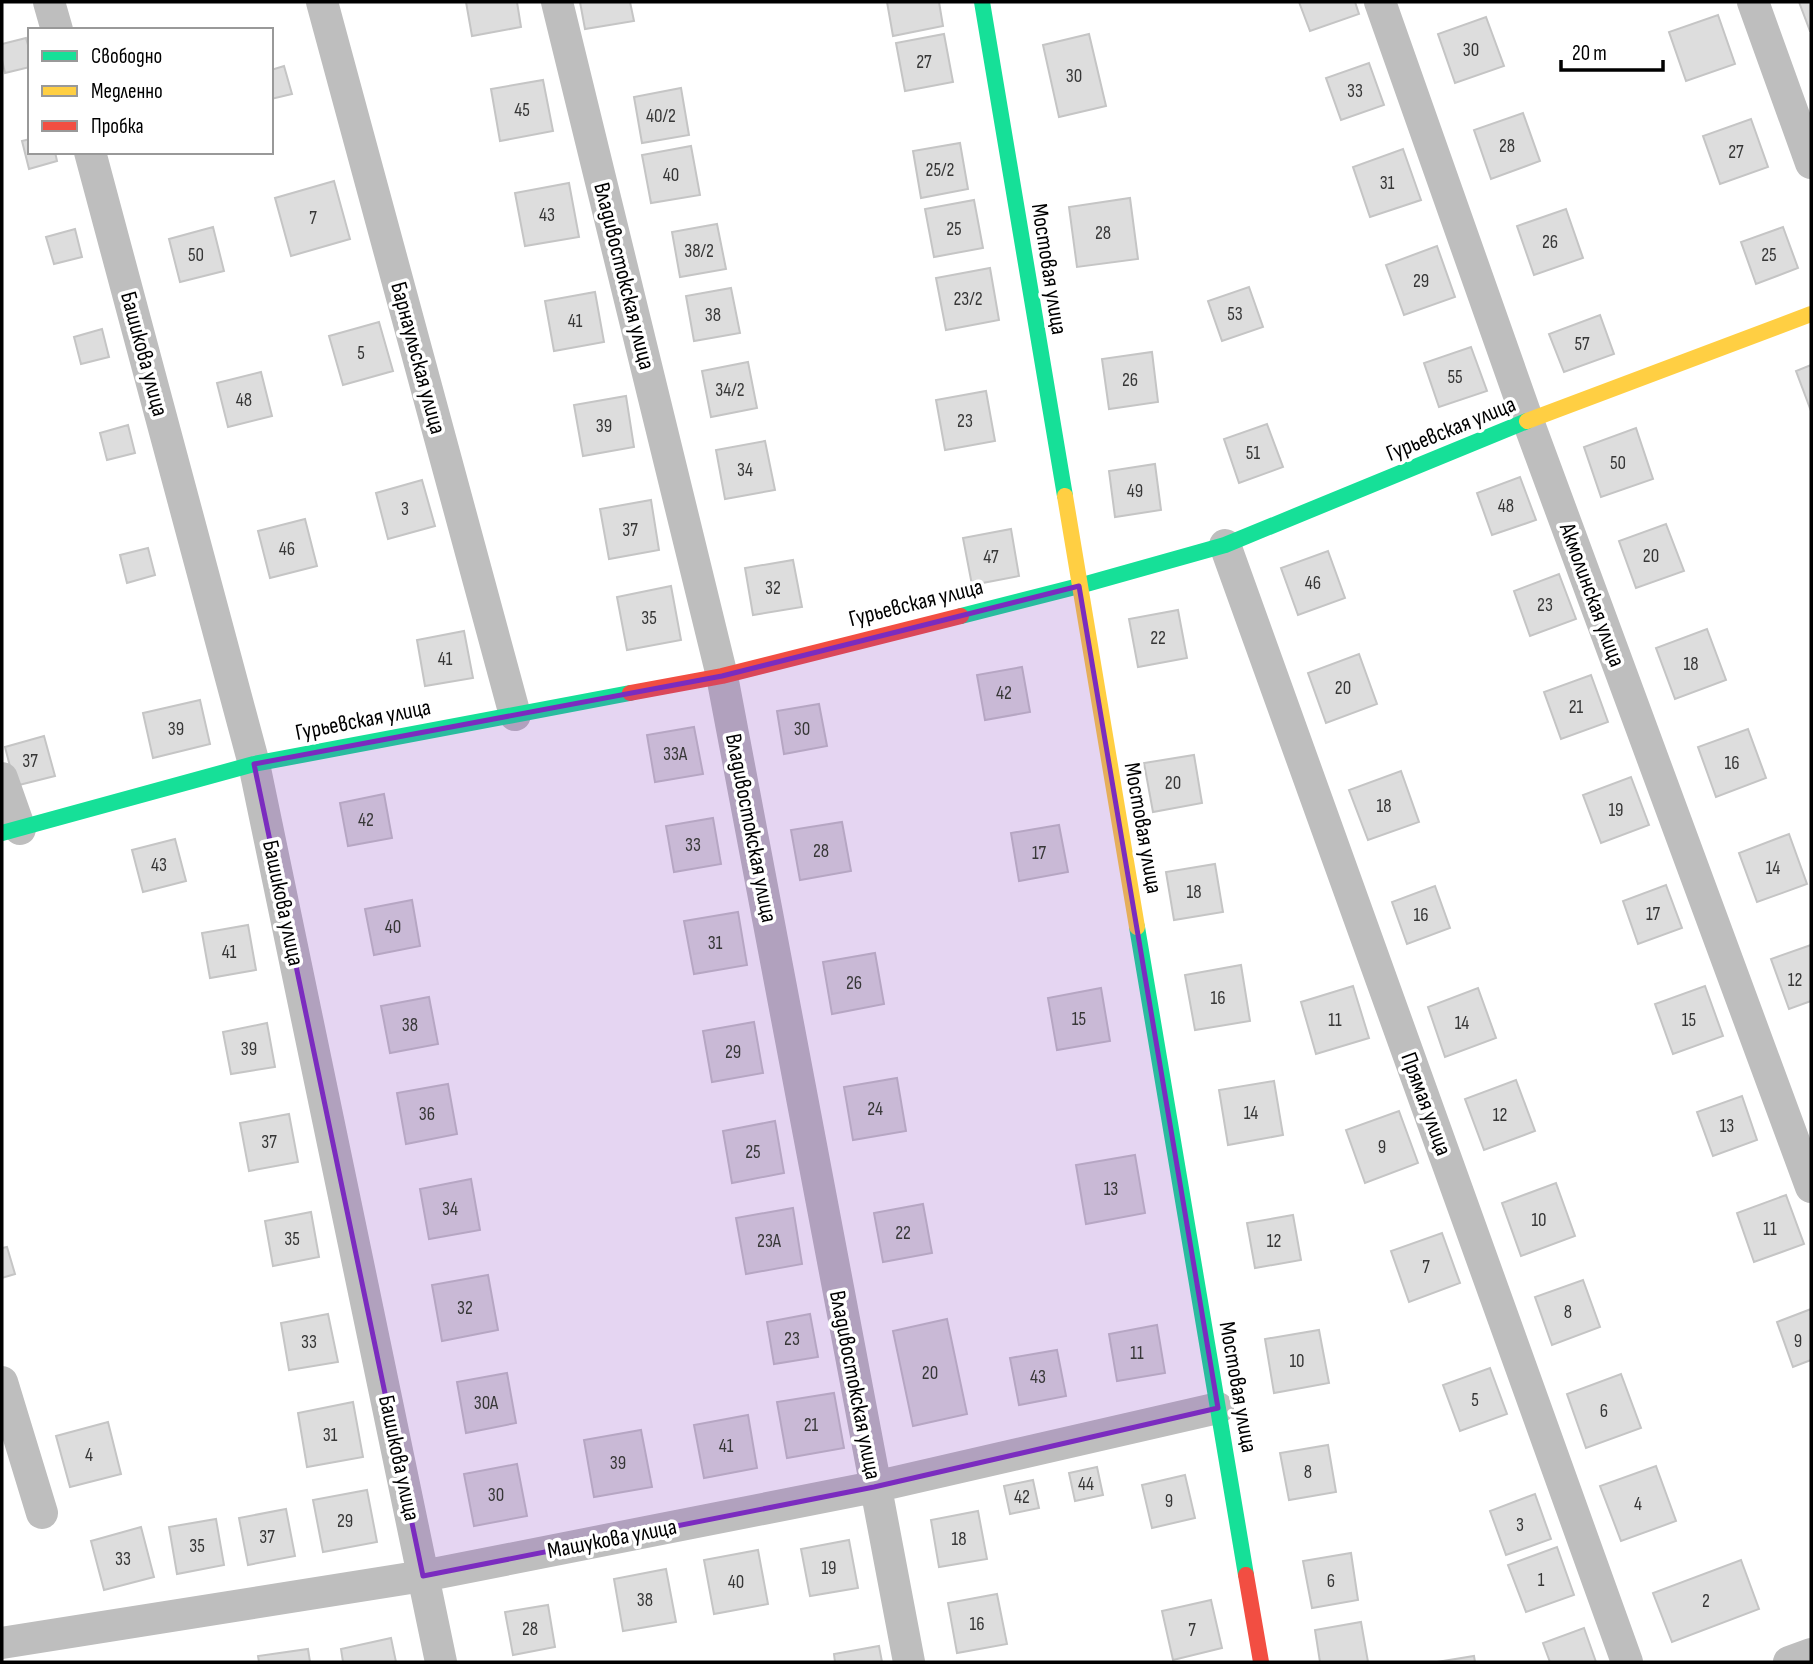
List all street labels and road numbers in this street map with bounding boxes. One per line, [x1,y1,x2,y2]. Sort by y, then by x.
street label: Владивостокская улица [587,180,661,372]
street label: Мостовая улица [1025,201,1073,337]
street label: Барнаульская улица [384,279,452,437]
street label: Башикова улица [114,289,174,419]
street label: Гурьевская улица [1382,390,1520,468]
street label: Акмолинская улица [1553,518,1631,671]
street label: Гурьевская улица [846,573,986,633]
street label: Гурьевская улица [293,693,433,747]
street label: Владивостокская улица [719,731,783,925]
street label: Мостовая улица [1118,760,1168,896]
street label: Башикова улица [256,838,310,968]
street label: Прямая улица [1394,1049,1458,1159]
street label: Владивостокская улица [823,1288,887,1482]
street label: Мостовая улица [1213,1319,1263,1455]
street label: Башикова улица [372,1393,426,1523]
street label: Машукова улица [545,1513,679,1565]

